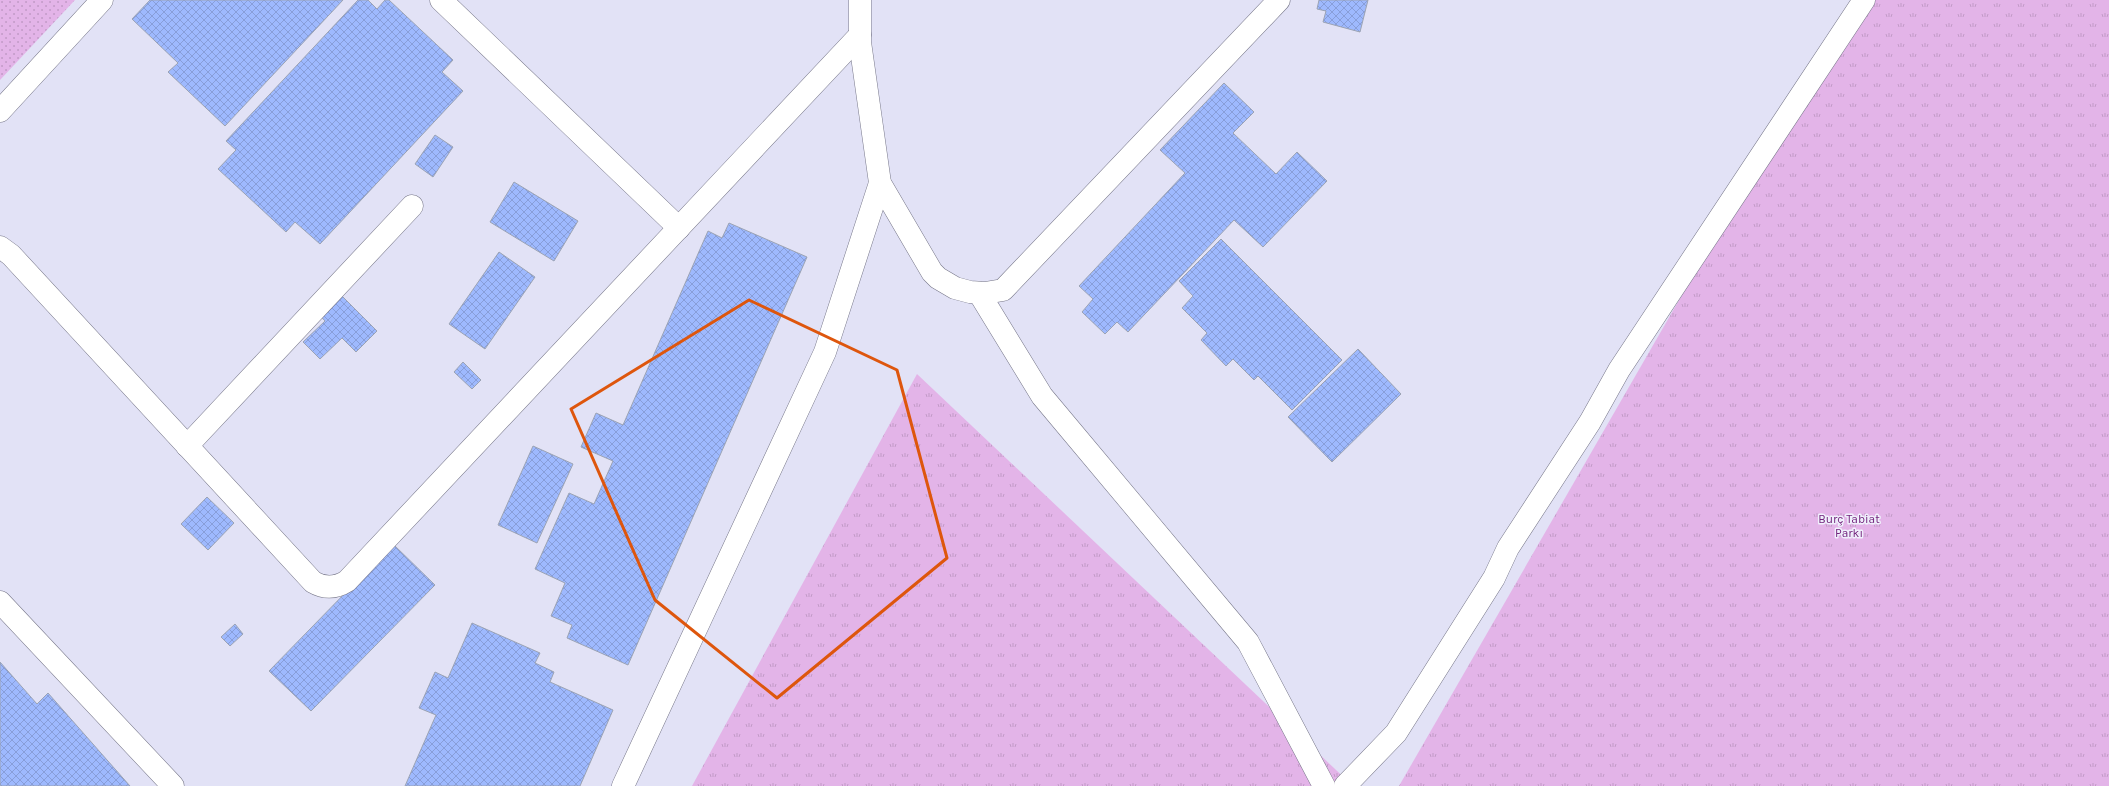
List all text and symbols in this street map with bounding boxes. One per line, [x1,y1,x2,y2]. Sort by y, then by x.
park label: Burç Tabiat Parkı [1818,512,1880,540]

